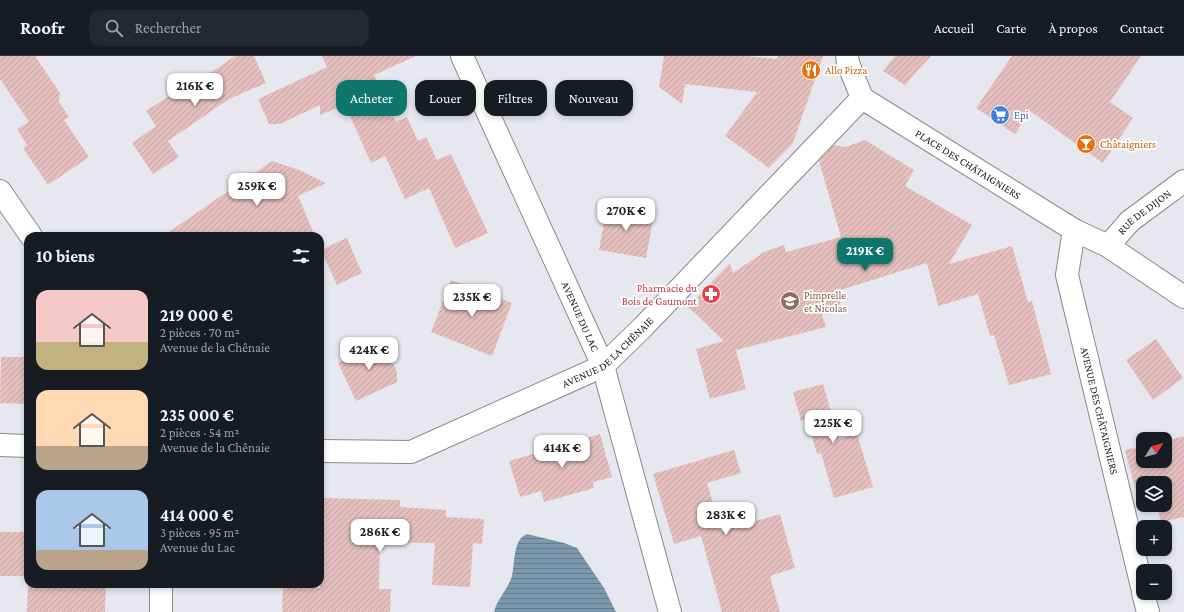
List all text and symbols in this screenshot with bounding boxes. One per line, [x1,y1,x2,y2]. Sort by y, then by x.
search box [89,10,369,46]
text: Roofr [20,17,65,38]
icon: search [103,17,125,39]
text: Rechercher [135,20,201,36]
text: Accueil [934,20,974,36]
text: Carte [996,20,1027,36]
text: À propos [1049,20,1098,36]
text: Contact [1120,20,1164,36]
restaurant icon: Allo Pizza [800,59,822,81]
place label: Allo Pizza [825,64,867,76]
pin: 216K € [162,73,228,107]
text: 216K € [176,78,214,93]
chip: Acheter [336,80,407,116]
chip: Louer [415,80,476,116]
chip: Filtres [484,80,547,116]
chip: Nouveau [555,80,633,116]
supermarket icon: Epi [989,104,1011,126]
place label: Epi [1014,109,1029,122]
street label: PLACE DES CHÂTAIGNIERS [913,127,1023,201]
bar icon: Châtaigniers [1075,133,1097,155]
place label: Châtaigniers [1100,138,1156,151]
pin: 259K € [224,173,290,207]
text: 259K € [237,178,277,193]
street label: RUE DE DIJON [1115,187,1173,237]
pin: 270K € [593,198,659,232]
text: 270K € [606,203,646,218]
pin: 219K € [832,238,898,272]
text: 219K € [846,243,884,258]
icon: filters [290,245,312,267]
text: 10 biens [36,247,95,266]
street label: AVENUE DU LAC [559,279,602,354]
place label: Pharmacie du Bois de Gaumont [622,282,697,307]
pharmacy icon: Pharmacie du Bois de Gaumont [700,283,722,305]
pin: 235K € [439,284,505,318]
text: 235K € [453,289,491,304]
place label: Pimprelle et Nicolas [804,289,847,314]
school or university icon: Pimprelle et Nicolas [779,290,801,312]
icon: home [68,306,116,354]
text: 219 000 € [160,306,233,325]
street label: AVENUE DE LA CHÊNAIE [560,314,656,390]
text: 2 pièces · 70 m² [160,325,240,340]
pin: 424K € [336,337,402,371]
text: Avenue de la Chênaie [160,340,270,355]
text: 424K € [349,342,389,357]
street label: AVENUE DES CHÂTAIGNIERS [1078,346,1121,476]
icon: home [68,406,116,454]
text: 235 000 € [160,406,234,425]
pin: 225K € [800,410,866,444]
text: 225K € [814,415,852,430]
text: 2 pièces · 54 m² [160,425,239,440]
north arrow [1136,432,1172,468]
map controls [1136,432,1172,600]
pin: 414K € [529,435,595,469]
text: Avenue de la Chênaie [160,440,270,455]
text: 414K € [543,440,581,455]
button: layers [1136,476,1172,512]
pin: 283K € [693,502,759,536]
icon: home [68,506,116,554]
text: 414 000 € [160,506,233,525]
text: 283K € [706,507,746,522]
pin: 286K € [347,519,413,553]
button: + [1136,520,1172,556]
text: 286K € [360,524,400,539]
text: 3 pièces · 95 m² [160,525,239,540]
text: Avenue du Lac [160,540,235,555]
button: − [1136,564,1172,600]

